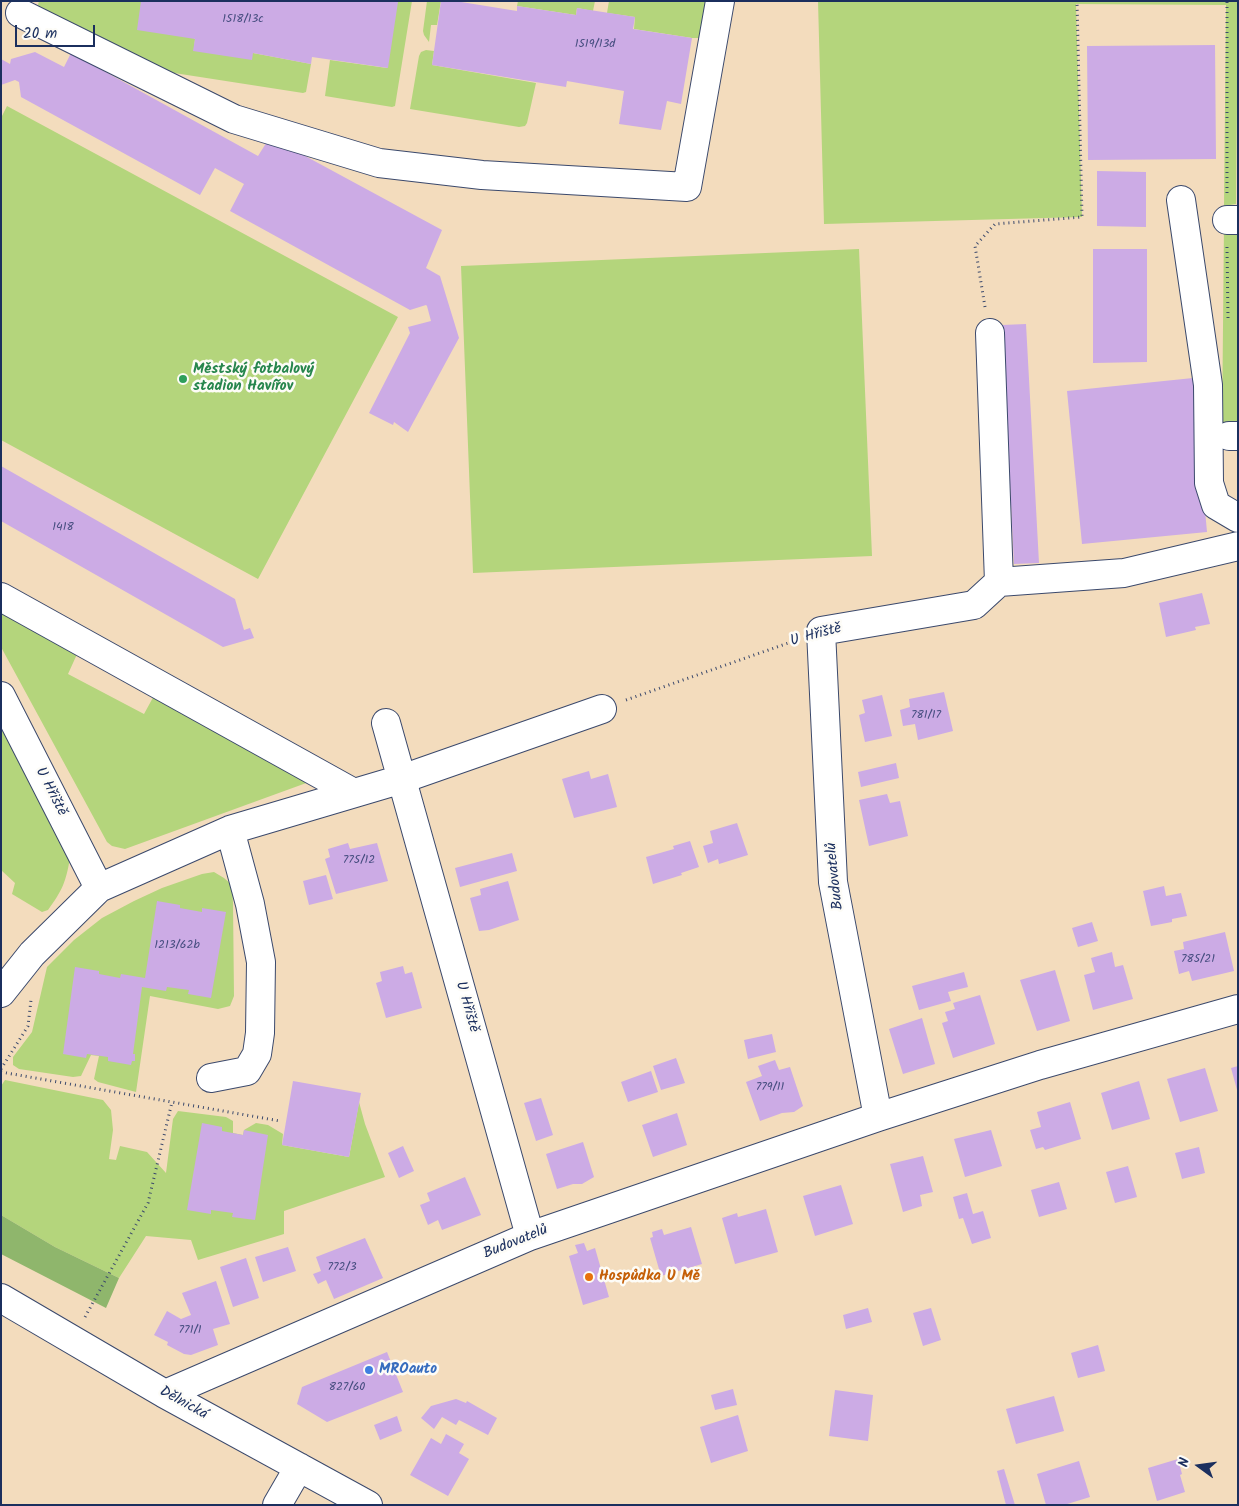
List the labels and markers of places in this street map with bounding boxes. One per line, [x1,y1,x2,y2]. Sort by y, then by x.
place label: Městský fotbalový stadion Havířov [193,361,314,396]
marker: Městský fotbalový stadion Havířov [177,373,189,385]
place label: Hospůdka U Mě [599,1268,700,1286]
marker: Hospůdka U Mě [583,1271,595,1283]
place label: MROauto [379,1361,437,1379]
marker: MROauto [363,1364,375,1376]

